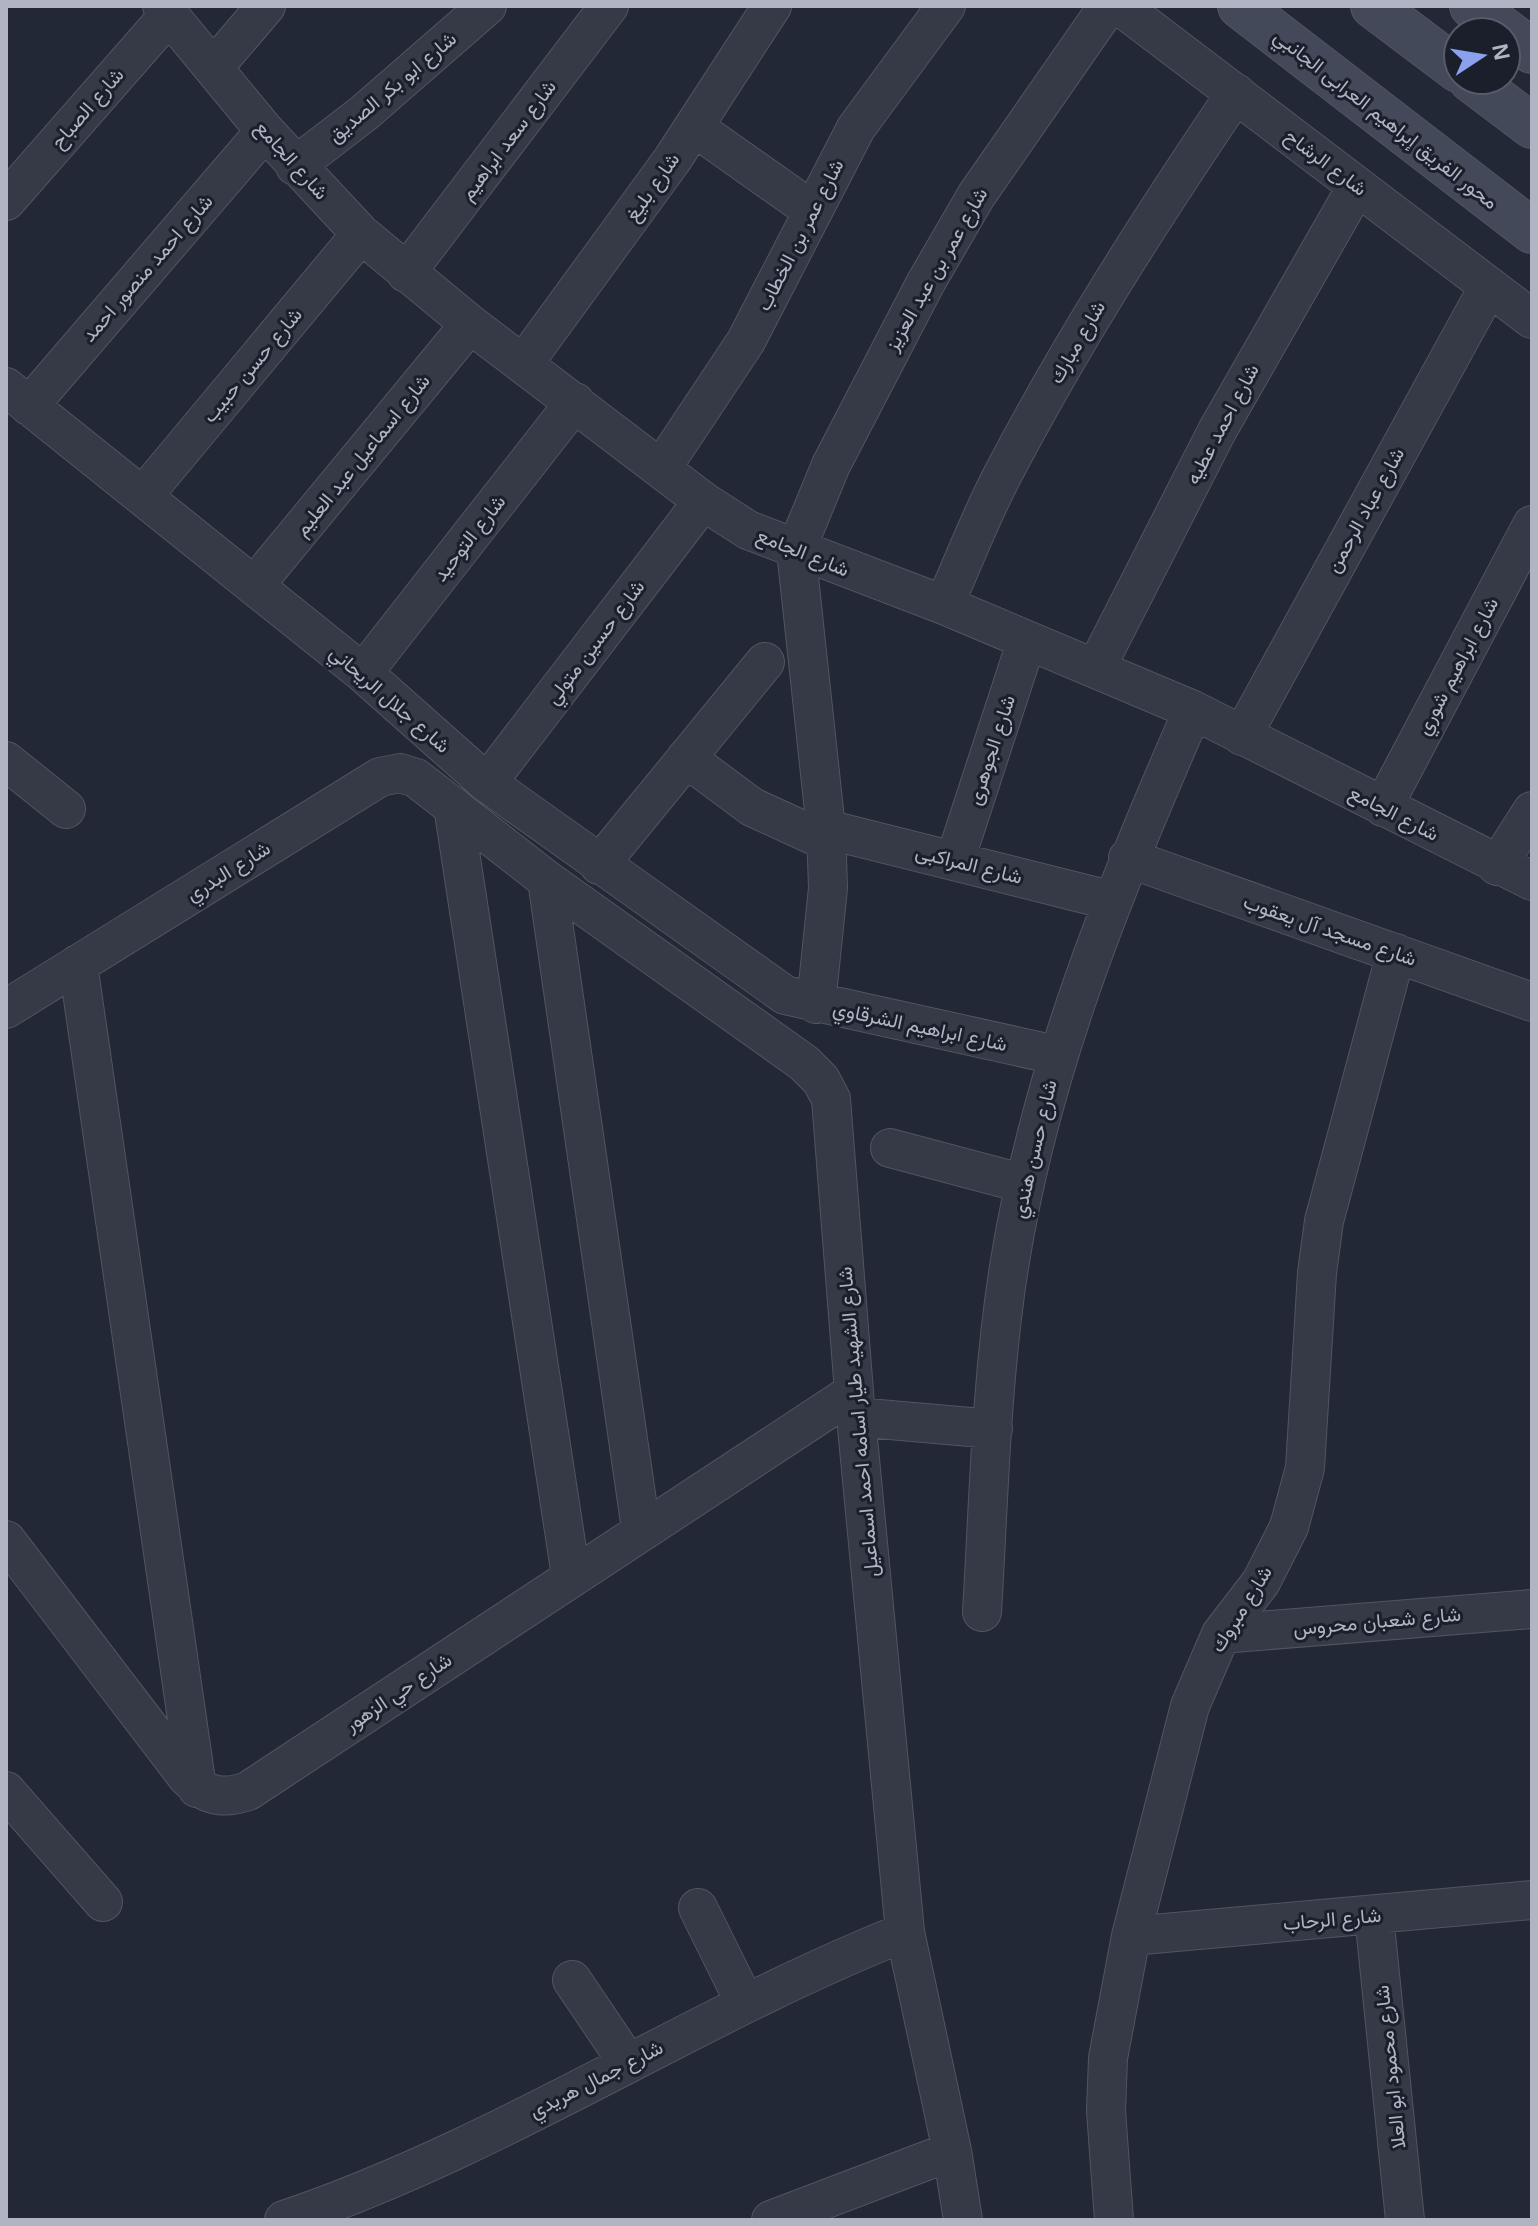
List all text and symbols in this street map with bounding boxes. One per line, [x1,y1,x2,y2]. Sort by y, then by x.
north arrow [1442,16,1522,96]
street label: محور الفريق إبراهيم العرابى الجانبي [1266,25,1502,218]
street label: شارع ابو بكر الصديق [324,27,462,149]
text: N [1487,42,1515,62]
street label: شارع الصباح [46,63,130,155]
street label: شارع سعد ابراهيم [456,76,563,206]
street label: شارع الجامع [249,116,333,206]
street label: شارع الرشاح [1279,124,1371,202]
street label: شارع بليغ [621,149,686,227]
street label: شارع عمر بن الخطاب [752,156,850,316]
street label: شارع عمر بن عبد العزيز [880,184,994,357]
street label: شارع احمد منصور احمد [77,190,219,348]
street label: شارع مبارك [1045,297,1112,389]
street label: شارع حسن حبيب [198,303,308,428]
street label: شارع احمد عطيه [1181,360,1266,489]
street label: شارع اسماعيل عبد العليم [290,370,436,542]
street label: شارع عباد الرحمن [1322,444,1411,578]
street label: شارع التوحيد [428,490,512,587]
street label: شارع الجامع [752,523,852,583]
street label: شارع حسين متولي [541,576,654,712]
street label: شارع ابراهيم شوري [1412,594,1508,741]
street label: شارع جلال الريحاني [322,641,454,762]
street label: شارع الجوهرى [963,692,1022,809]
street label: شارع الجامع [1344,781,1443,848]
street label: شارع البدري [182,837,277,911]
street label: شارع المراكبى [913,840,1025,891]
street label: شارع مسجد آل يعقوب [1240,890,1419,973]
street label: شارع ابراهيم الشرقاوي [830,997,1009,1061]
street label: شارع حسن هندي [1007,1078,1066,1222]
street label: شارع الشهيد طيار اسامه احمد اسماعيل [833,1266,886,1578]
street label: شارع مبروك [1206,1562,1279,1658]
street label: شارع شعبان محروس [1292,1603,1462,1642]
street label: شارع حي الزهور [340,1648,459,1741]
street label: شارع الرحاب [1282,1904,1382,1937]
street label: شارع محمود ابو العلا [1370,1984,1413,2150]
street label: شارع جمال هريدي [526,2036,669,2127]

